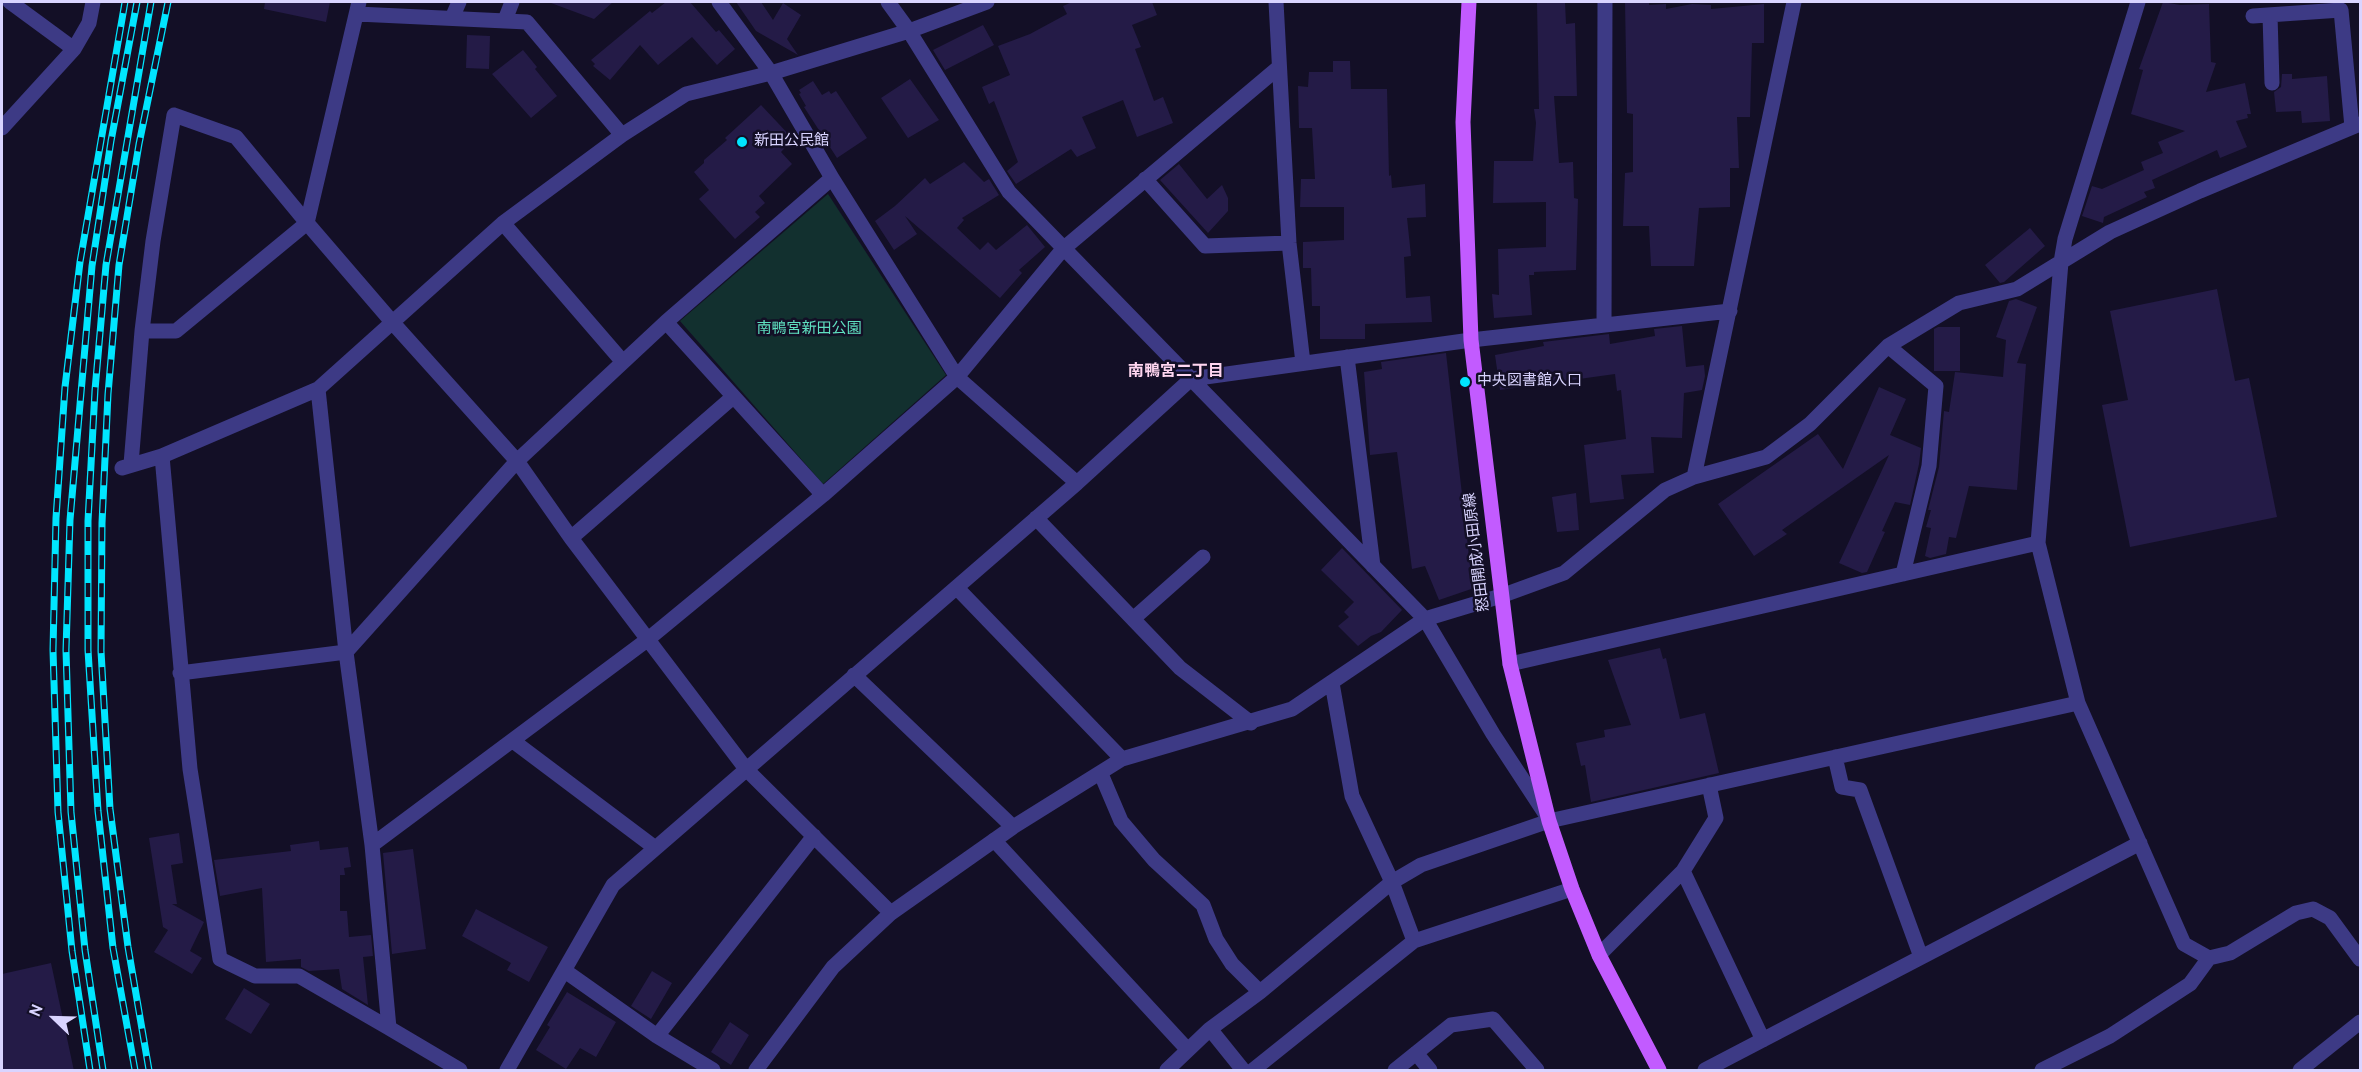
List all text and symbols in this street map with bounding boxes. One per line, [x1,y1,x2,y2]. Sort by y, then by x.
place label: 新田公民館 [754,133,829,151]
marker: 新田公民館 [735,135,749,149]
park label: 南鴨宮新田公園 [757,321,861,339]
district label: 南鴨宮二丁目 [1128,363,1224,383]
place label: 中央図書館入口 [1477,373,1582,391]
marker: 中央図書館入口 [1458,375,1472,389]
street label: 怒田開成小田原線 [1462,491,1494,613]
north arrow [24,988,84,1048]
text: N [26,1002,49,1020]

